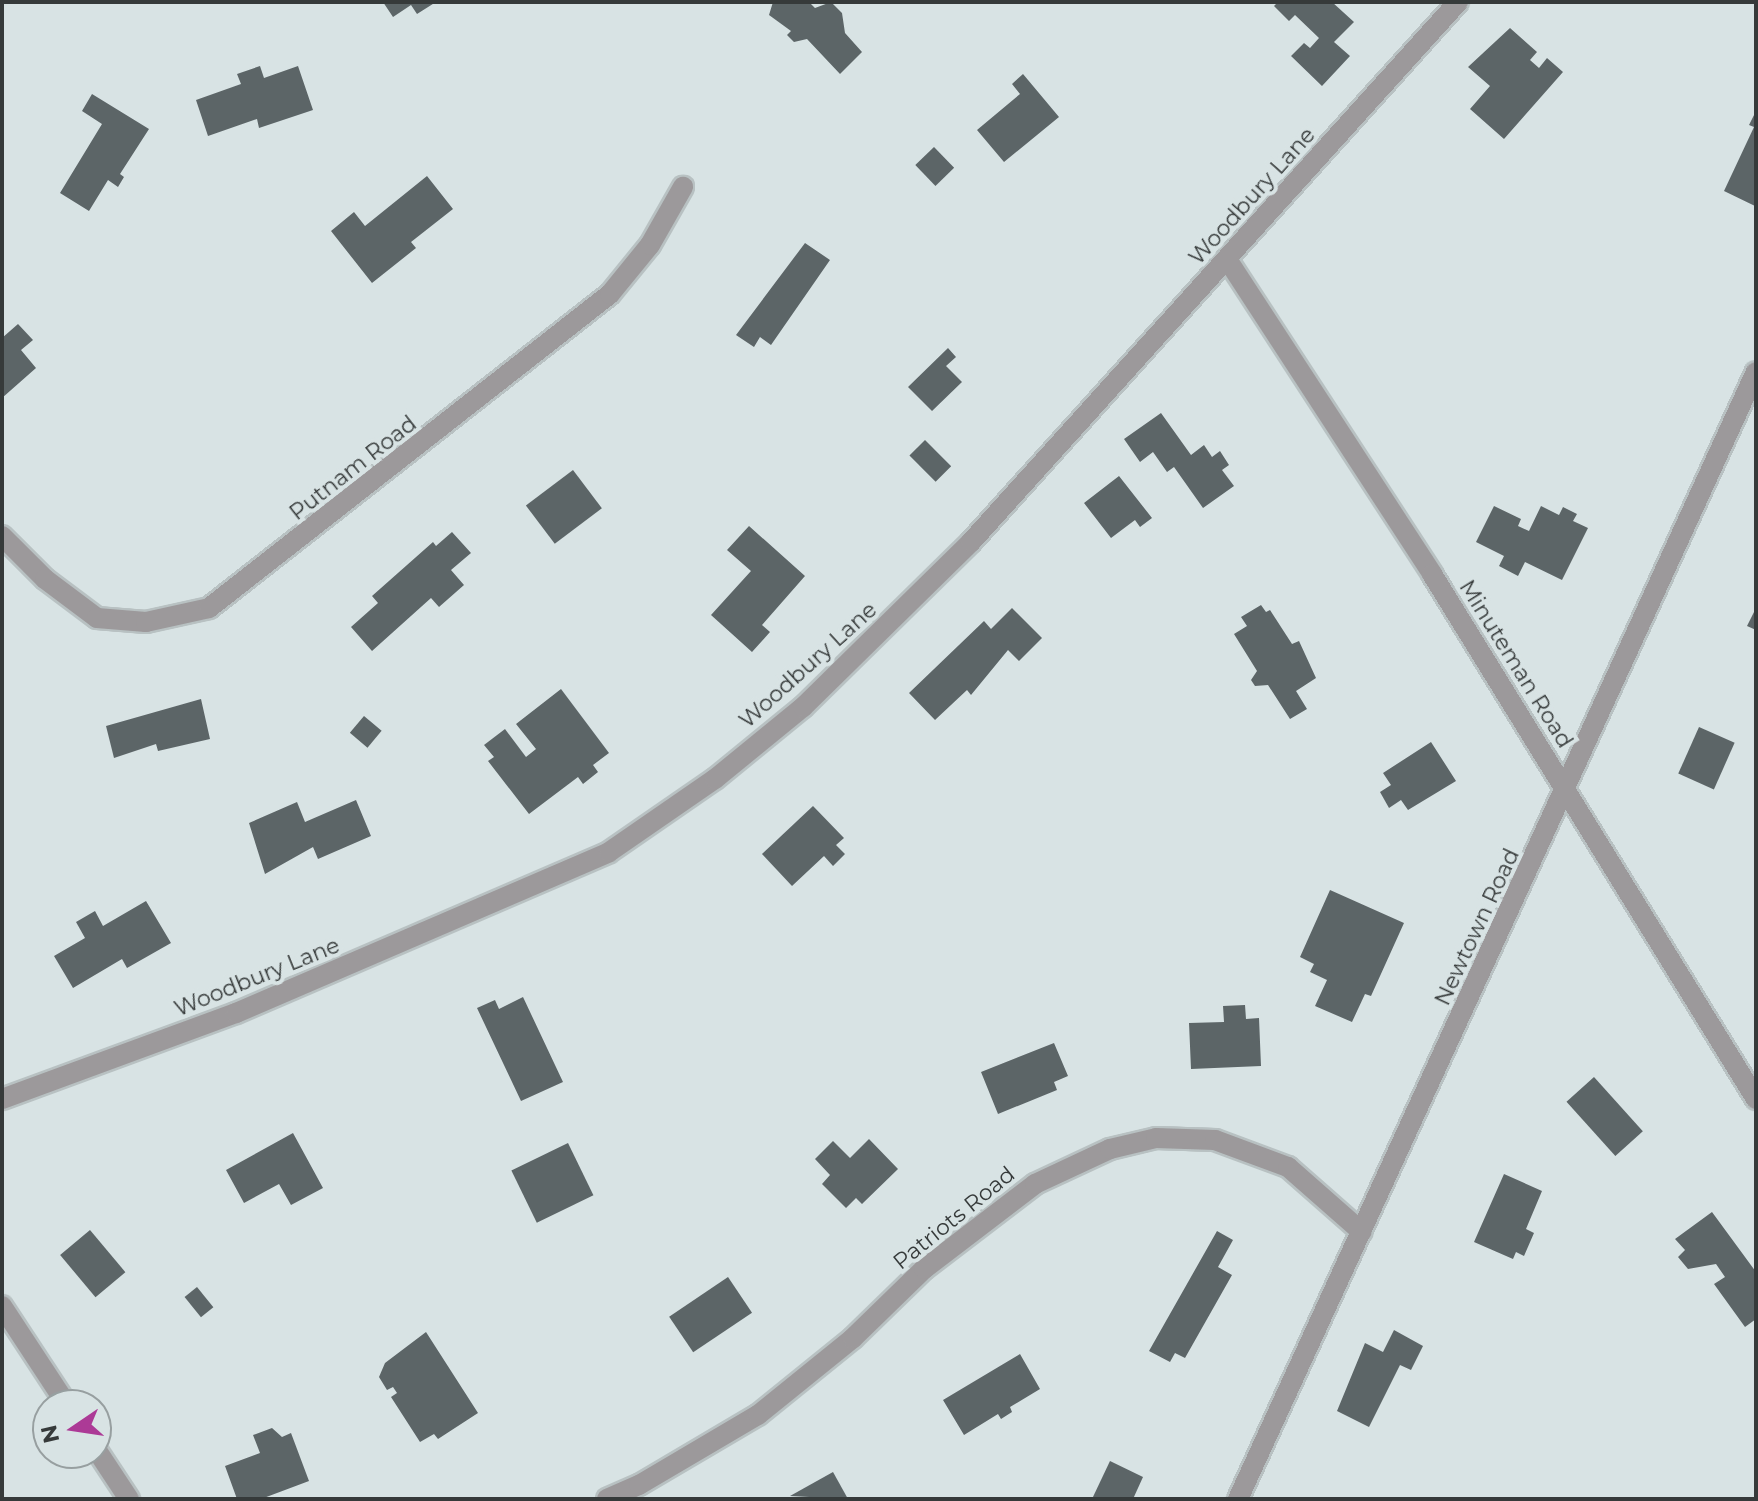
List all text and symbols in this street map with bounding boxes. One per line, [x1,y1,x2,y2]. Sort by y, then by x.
street label: Woodbury Lane [1183,122,1321,270]
street label: Putnam Road [284,410,422,526]
street label: Minuteman Road [1454,575,1578,753]
street label: Woodbury Lane [734,596,882,734]
street label: Newtown Road [1429,844,1525,1010]
street label: Woodbury Lane [171,932,343,1022]
street label: Patriots Road [888,1161,1020,1275]
north arrow [32,1389,112,1469]
text: N [35,1422,65,1446]

